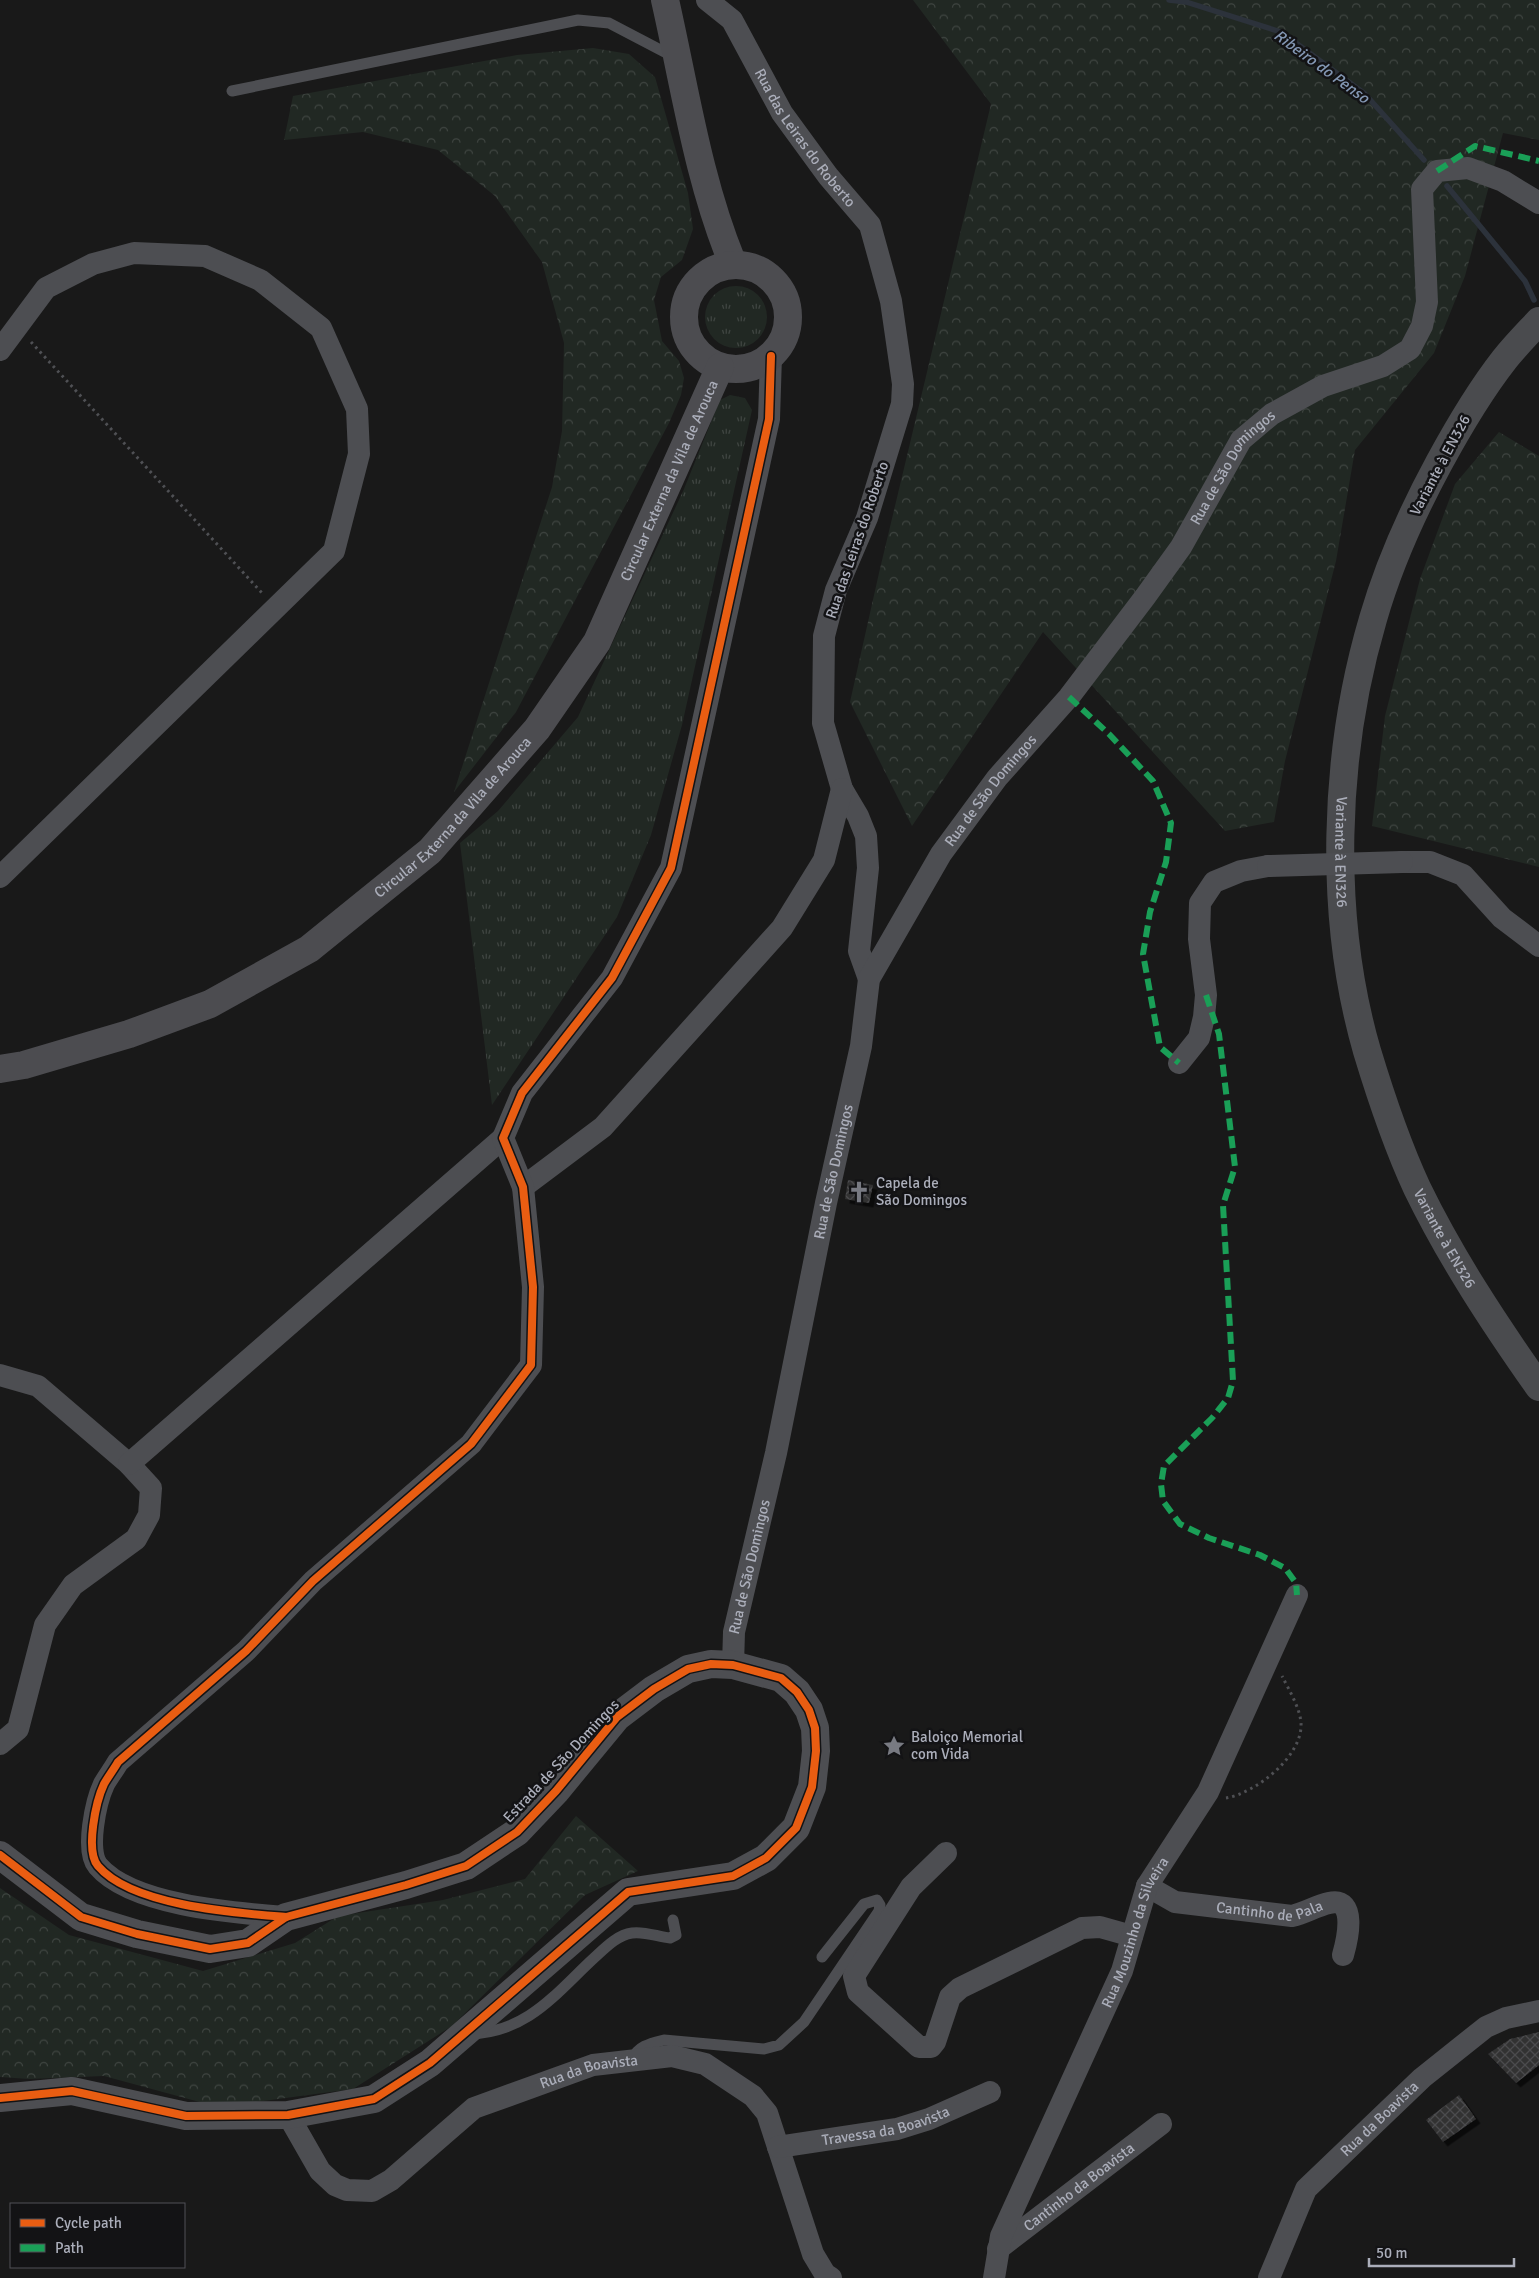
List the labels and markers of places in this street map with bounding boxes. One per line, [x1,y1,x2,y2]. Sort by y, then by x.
place label: Capela de São Domingos [876,1174,967,1209]
church icon: Capela de São Domingos [846,1179,872,1205]
place label: Baloiço Memorial com Vida [911,1728,1023,1763]
place icon: Baloiço Memorial com Vida [881,1733,907,1759]

